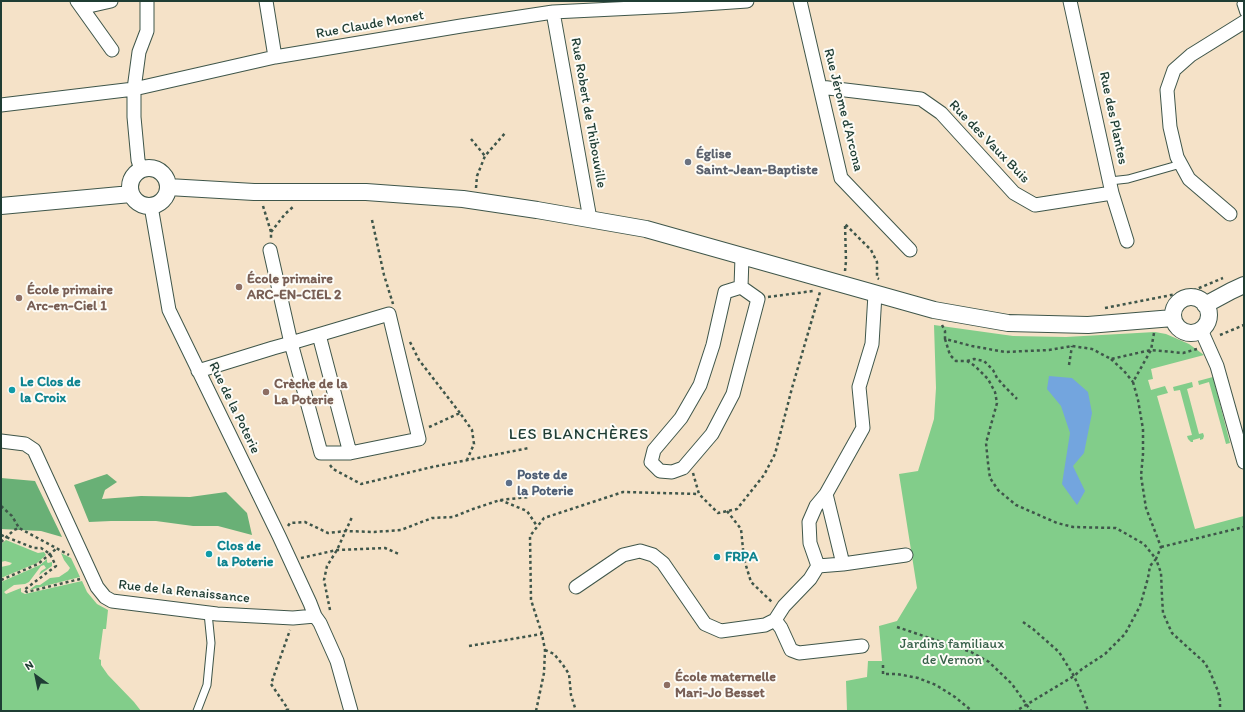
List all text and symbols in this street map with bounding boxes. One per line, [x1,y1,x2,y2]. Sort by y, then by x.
street label: Rue Claude Monet [315,7,425,43]
street label: Rue Robert de Thibouville [566,36,610,190]
street label: Rue Jérome d'Arcona [820,47,866,173]
street label: Rue des Plantes [1095,70,1131,166]
street label: Rue des Vaux Buis [945,97,1033,187]
place label: Église Saint-Jean-Baptiste [696,146,818,178]
marker: Église Saint-Jean-Baptiste [683,157,693,167]
place label: École primaire ARC-EN-CIEL 2 [247,271,341,304]
place label: École primaire Arc-en-Ciel 1 [27,282,113,314]
marker: École primaire ARC-EN-CIEL 2 [234,282,244,292]
marker: École primaire Arc-en-Ciel 1 [14,293,24,303]
street label: Rue de la Poterie [205,359,263,457]
place label: Le Clos de la Croix [20,374,81,406]
place label: Crèche de la La Poterie [274,376,347,408]
marker: Le Clos de la Croix [7,385,17,395]
marker: Crèche de la La Poterie [261,387,271,397]
district label: LES BLANCHÈRES [509,425,649,445]
place label: Poste de la Poterie [517,467,574,500]
marker: Poste de la Poterie [504,478,514,488]
place label: Clos de la Poterie [217,538,274,570]
marker: Clos de la Poterie [204,549,214,559]
place label: FRPA [725,549,758,565]
marker: FRPA [712,552,722,562]
street label: Rue de la Renaissance [117,577,251,607]
park label: Jardins familiaux de Vernon [900,636,1004,668]
north arrow [16,656,56,696]
text: N [23,658,36,673]
place label: École maternelle Mari-Jo Besset [675,669,776,702]
marker: École maternelle Mari-Jo Besset [662,680,672,690]

